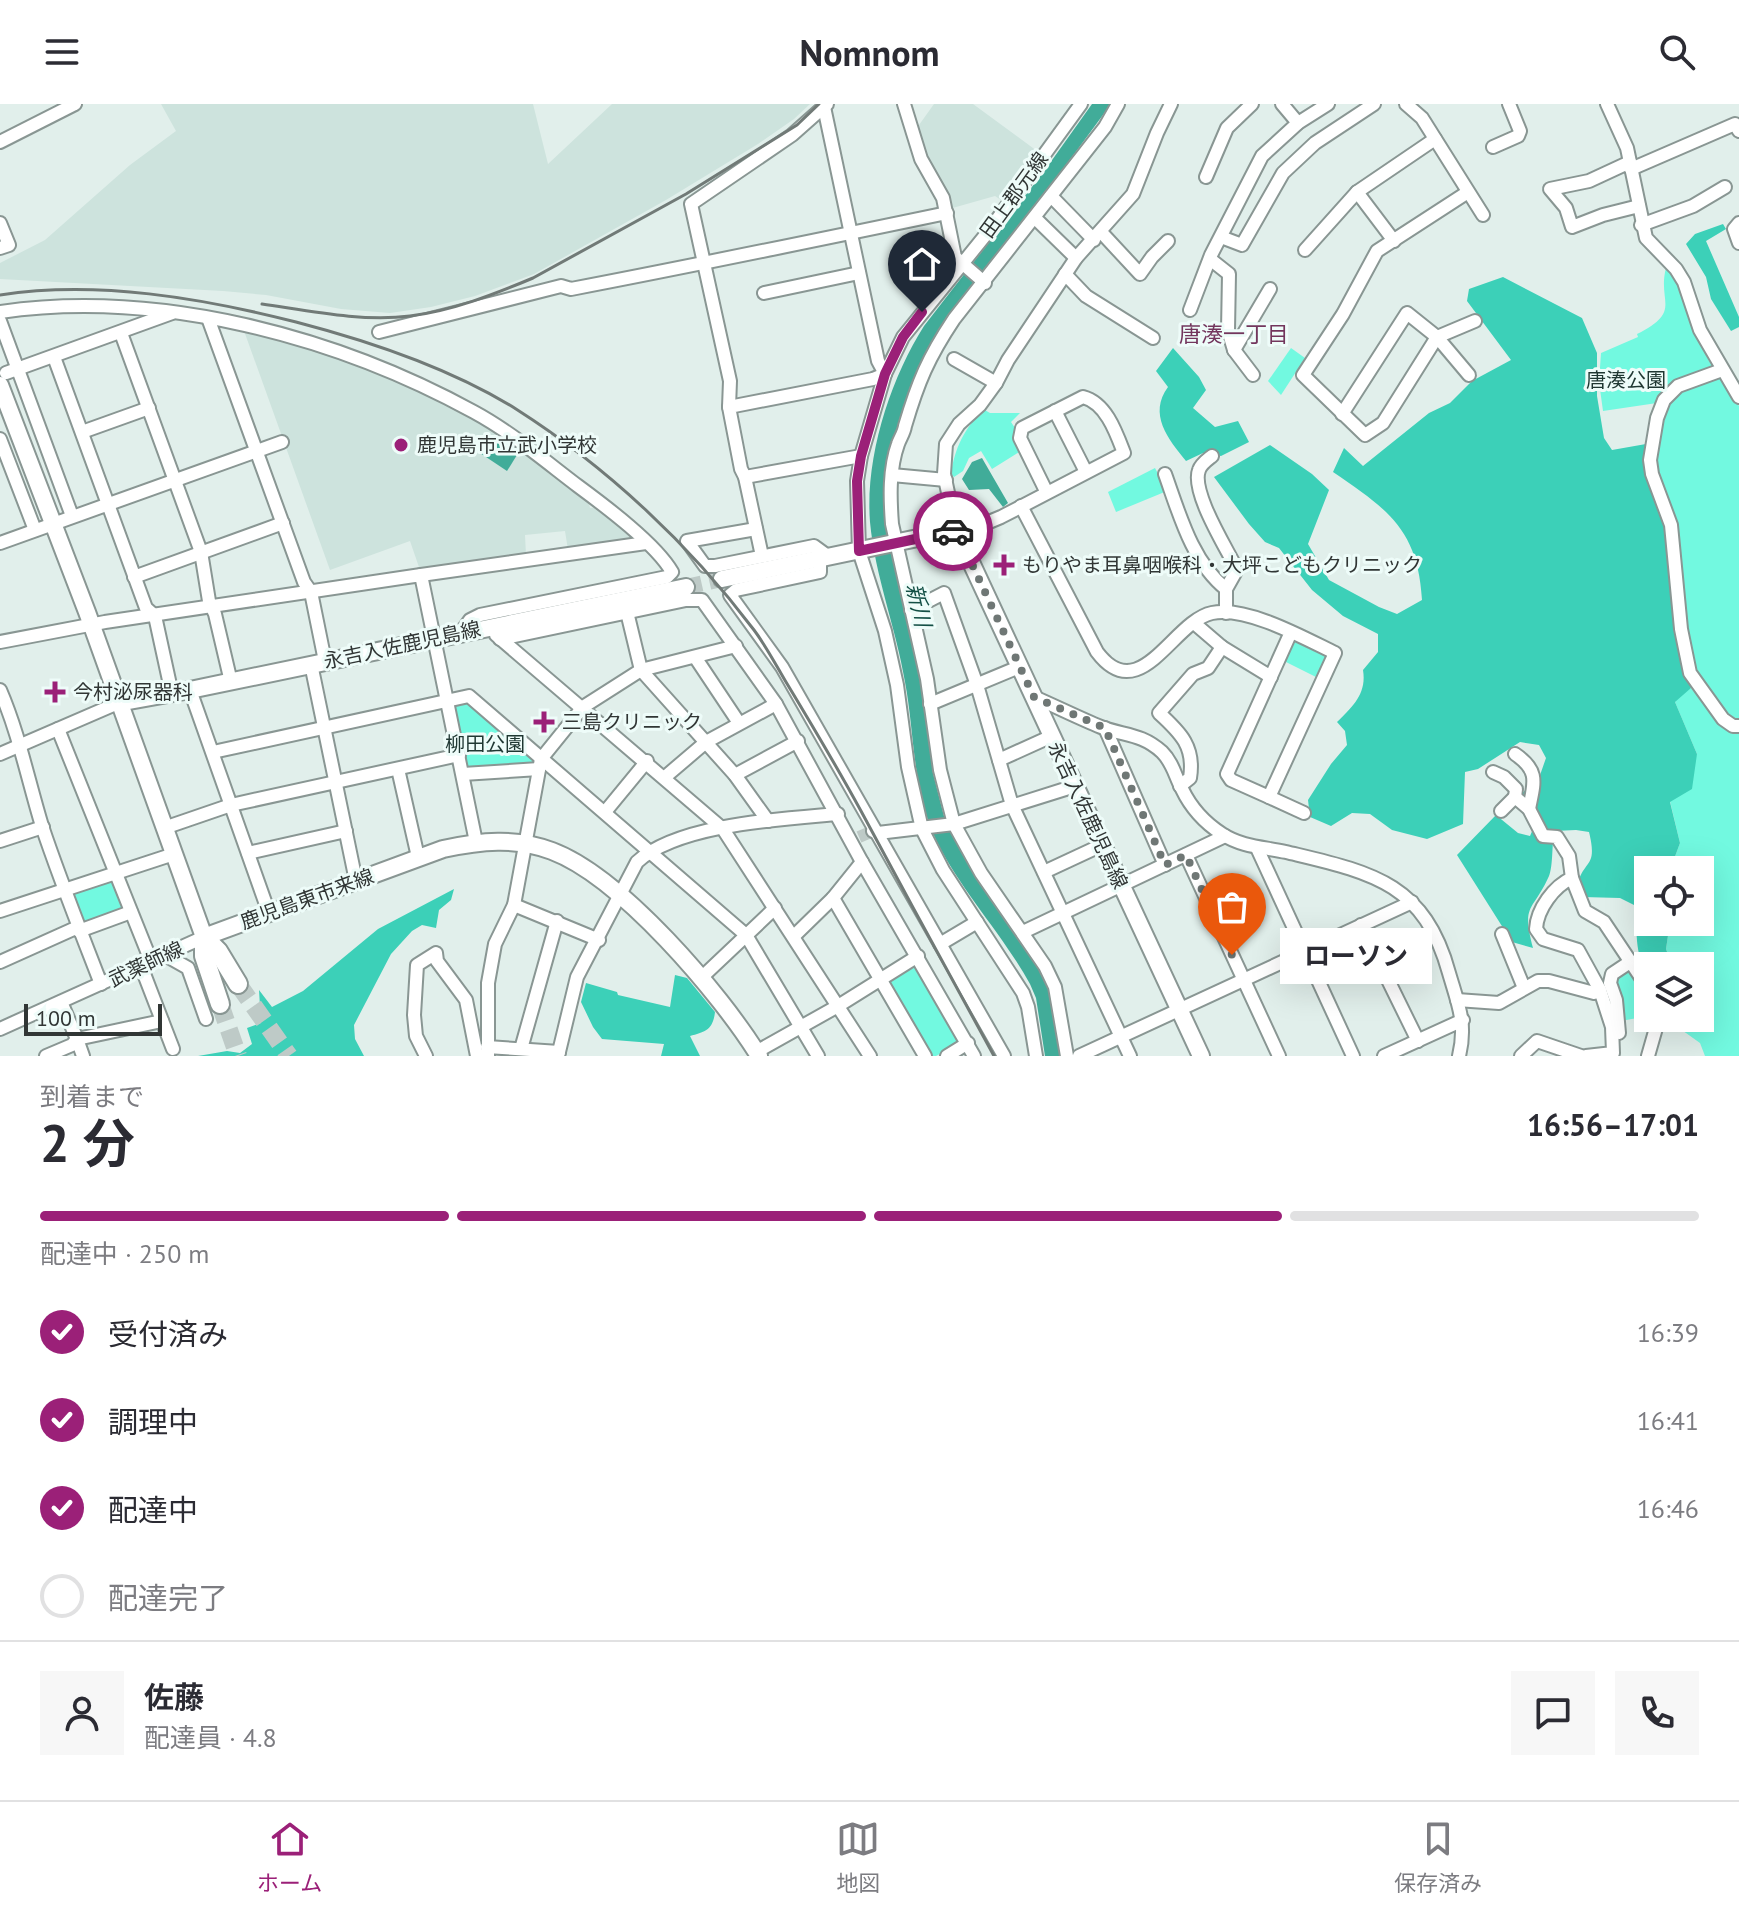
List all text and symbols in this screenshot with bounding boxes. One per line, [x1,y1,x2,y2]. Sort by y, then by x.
text: Nomnom [800,29,939,76]
icon: menu [40,30,84,74]
icon: search [1655,30,1699,74]
street label: 田上郡元線 [974,147,1054,243]
pin [888,230,956,312]
icon: home [900,242,944,286]
district label: 唐湊一丁目 [1179,320,1289,348]
park label: 唐湊公園 [1586,367,1666,393]
place label: 鹿児島市立武小学校 [417,432,597,458]
marker: 鹿児島市立武小学校 [392,436,410,454]
courier [913,491,993,571]
icon: car [931,509,975,553]
place label: もりやま耳鼻咽喉科・大坪こどもクリニック [1022,552,1422,578]
marker: もりやま耳鼻咽喉科・大坪こどもクリニック [993,554,1015,576]
water label: 新川 [900,580,938,632]
street label: 永吉入佐鹿児島線 [321,616,483,674]
place label: 今村泌尿器科 [73,679,193,705]
marker: 今村泌尿器科 [44,681,66,703]
place label: 三島クリニック [562,709,702,735]
marker: 三島クリニック [533,711,555,733]
park label: 柳田公園 [445,731,525,757]
street label: 永吉入佐鹿児島線 [1042,737,1134,893]
map controls [1634,856,1714,1032]
button: locate [1634,856,1714,936]
street label: 鹿児島東市来線 [237,863,377,935]
pin [1198,873,1266,955]
icon: bag [1210,885,1254,929]
callout: ローソン [1280,927,1432,983]
street label: 武薬師線 [104,935,188,993]
text: ローソン [1304,939,1408,972]
button: layers [1634,952,1714,1032]
scale bar [24,1000,162,1036]
text: 100 m [36,1004,96,1032]
text: 到着まで [40,1080,144,1113]
text: 16:56–17:01 [1527,1105,1699,1144]
text: 2 分 [40,1109,135,1176]
text: 配達中 · 250 m [40,1237,209,1270]
icon: check [40,1310,84,1354]
text: 受付済み [108,1314,228,1353]
text: 16:39 [1637,1316,1699,1349]
icon: check [40,1398,84,1442]
text: 調理中 [108,1402,198,1441]
text: 16:41 [1637,1404,1699,1437]
icon: check [40,1486,84,1530]
text: 配達中 [108,1490,198,1529]
text: 16:46 [1637,1492,1699,1525]
text: 配達完了 [108,1578,228,1617]
button: person [40,1671,124,1755]
button: chat [1511,1671,1595,1755]
button: phone [1615,1671,1699,1755]
text: 佐藤 [144,1677,204,1716]
text: 配達員 · 4.8 [144,1721,277,1754]
tab: ホーム [257,1817,322,1897]
tab: 地図 [836,1817,880,1897]
tab: 保存済み [1394,1817,1482,1897]

